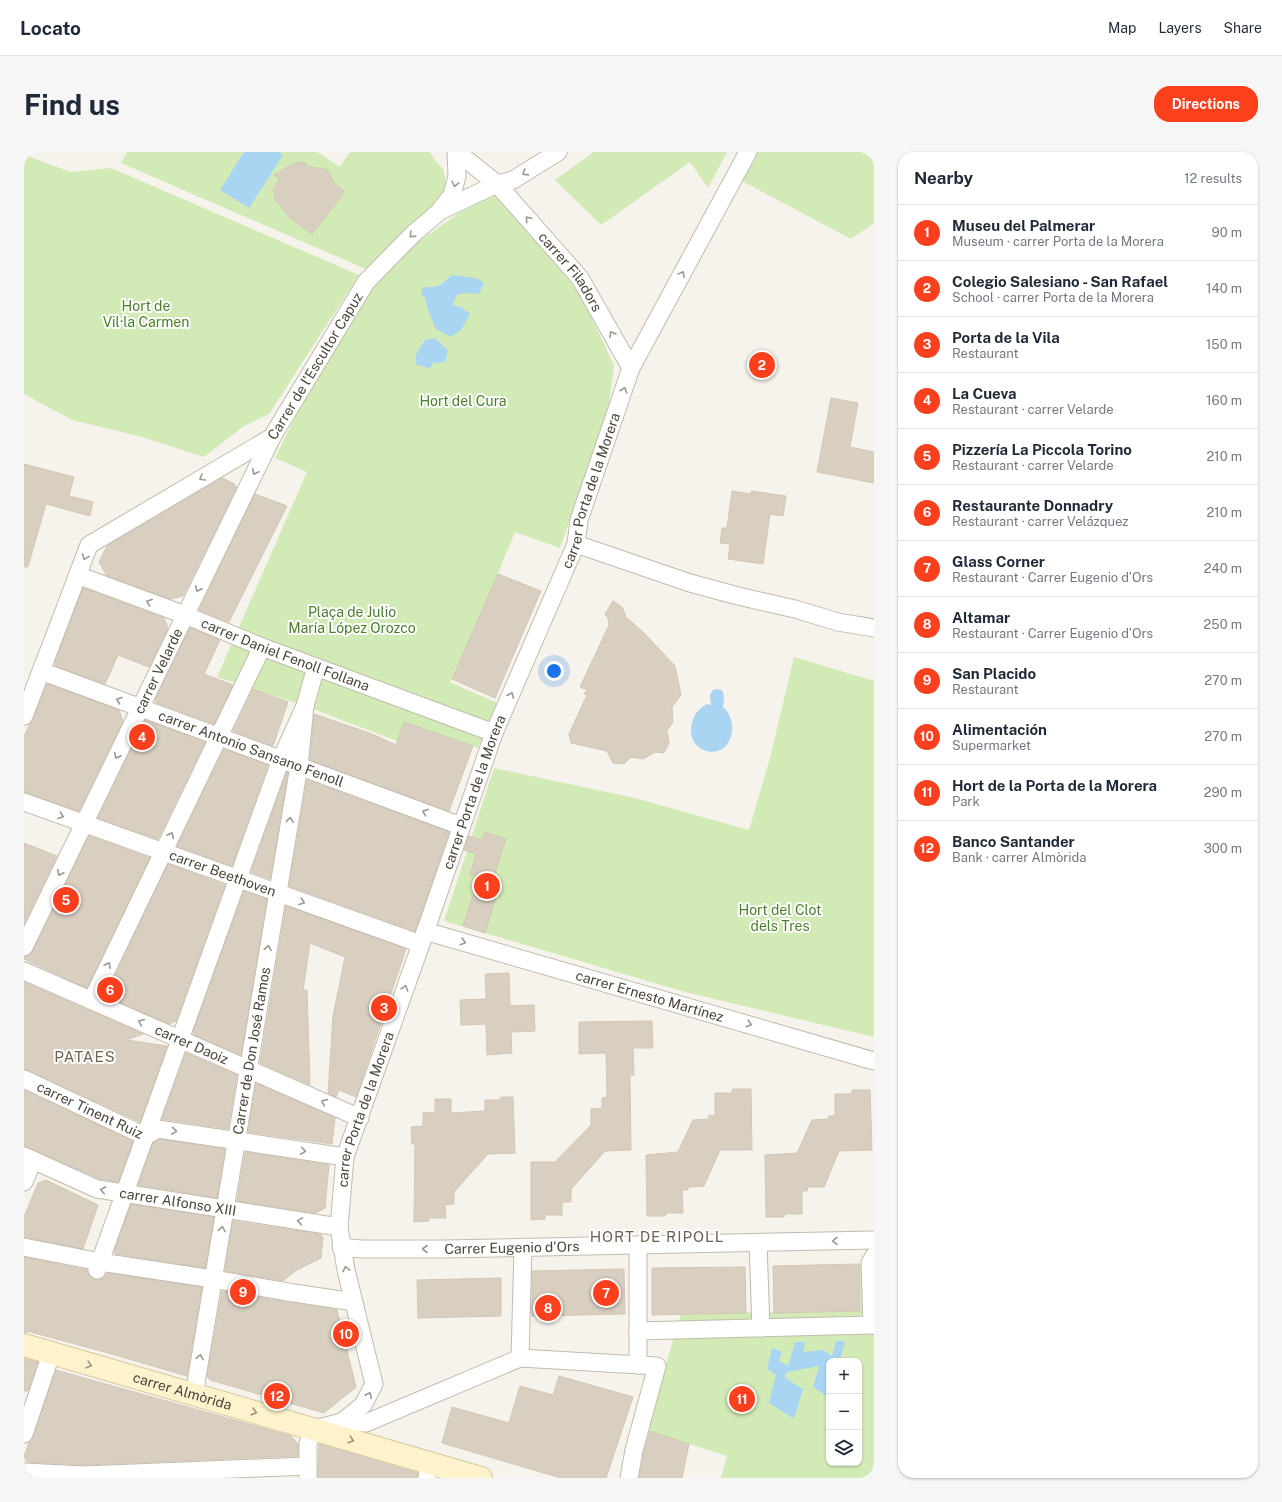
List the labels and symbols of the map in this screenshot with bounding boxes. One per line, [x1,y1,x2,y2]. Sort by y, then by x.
one-way arrow [522,168,529,176]
one-way arrow [451,180,460,187]
one-way arrow [526,216,533,223]
street label: carrer Filadors [535,229,605,314]
one-way arrow [410,230,417,237]
one-way arrow [677,271,685,278]
street label: Carrer de l'Escultor Capuz [264,289,366,443]
park label: Hort de Vil·la Carmen [103,298,189,330]
one-way arrow [610,331,617,338]
pin: 2 [749,350,775,380]
one-way arrow [619,387,628,394]
park label: Hort del Cura [419,393,507,409]
street label: carrer Porta de la Morera [558,411,623,571]
one-way arrow [252,468,260,476]
one-way arrow [199,474,206,481]
one-way arrow [81,553,89,560]
one-way arrow [195,585,203,592]
one-way arrow [145,598,152,606]
park label: Plaça de Julio María López Orozco [288,604,416,636]
street label: carrer Daniel Fenoll Follana [199,615,372,694]
street label: carrer Velarde [131,626,186,716]
your location [544,661,564,681]
one-way arrow [506,691,514,698]
one-way arrow [115,696,122,704]
street label: carrer Antonio Sansano Fenoll [156,707,346,790]
street label: carrer Porta de la Morera [439,712,509,872]
pin: 4 [129,722,155,752]
one-way arrow [114,752,122,760]
one-way arrow [421,809,428,817]
one-way arrow [57,811,64,819]
one-way arrow [285,817,293,823]
one-way arrow [166,832,174,840]
street label: carrer Beethoven [167,847,278,899]
one-way arrow [57,869,65,877]
pin: 1 [474,871,500,901]
pin: 5 [53,885,79,915]
one-way arrow [298,898,305,906]
park label: Hort del Clot dels Tres [739,902,821,934]
one-way arrow [460,937,466,945]
one-way arrow [263,945,272,951]
one-way arrow [104,962,111,969]
street label: Carrer de Don José Ramos [230,966,273,1136]
street label: carrer Ernesto Martínez [574,967,726,1025]
pin: 6 [97,975,123,1005]
one-way arrow [401,985,409,992]
pin: 3 [371,993,397,1023]
one-way arrow [137,1019,145,1027]
one-way arrow [745,1019,752,1028]
street label: carrer Daoiz [152,1021,231,1068]
street label: carrer Porta de la Morera [334,1030,397,1188]
district label: PATAES [54,1048,116,1065]
street label: carrer Tinent Ruiz [34,1078,146,1142]
one-way arrow [320,1099,328,1107]
one-way arrow [171,1126,178,1135]
one-way arrow [300,1146,306,1154]
street label: carrer Alfonso XIII [118,1185,237,1219]
one-way arrow [99,1186,106,1195]
one-way arrow [297,1217,303,1226]
one-way arrow [217,1225,226,1232]
district label: HORT DE RIPOLL [590,1228,724,1245]
one-way arrow [832,1237,838,1245]
street label: Carrer Eugenio d'Ors [444,1238,580,1257]
one-way arrow [422,1245,428,1253]
one-way arrow [342,1266,350,1272]
pin: 9 [230,1277,256,1307]
pin: 7 [593,1278,619,1308]
pin: 8 [535,1293,561,1323]
pin: 10 [333,1319,359,1349]
one-way arrow [195,1354,204,1360]
one-way arrow [85,1360,92,1369]
street label: carrer Almòrida [131,1369,234,1413]
pin: 12 [264,1381,290,1411]
pin: 11 [729,1384,755,1414]
one-way arrow [364,1391,372,1399]
one-way arrow [250,1407,257,1416]
one-way arrow [347,1435,354,1444]

